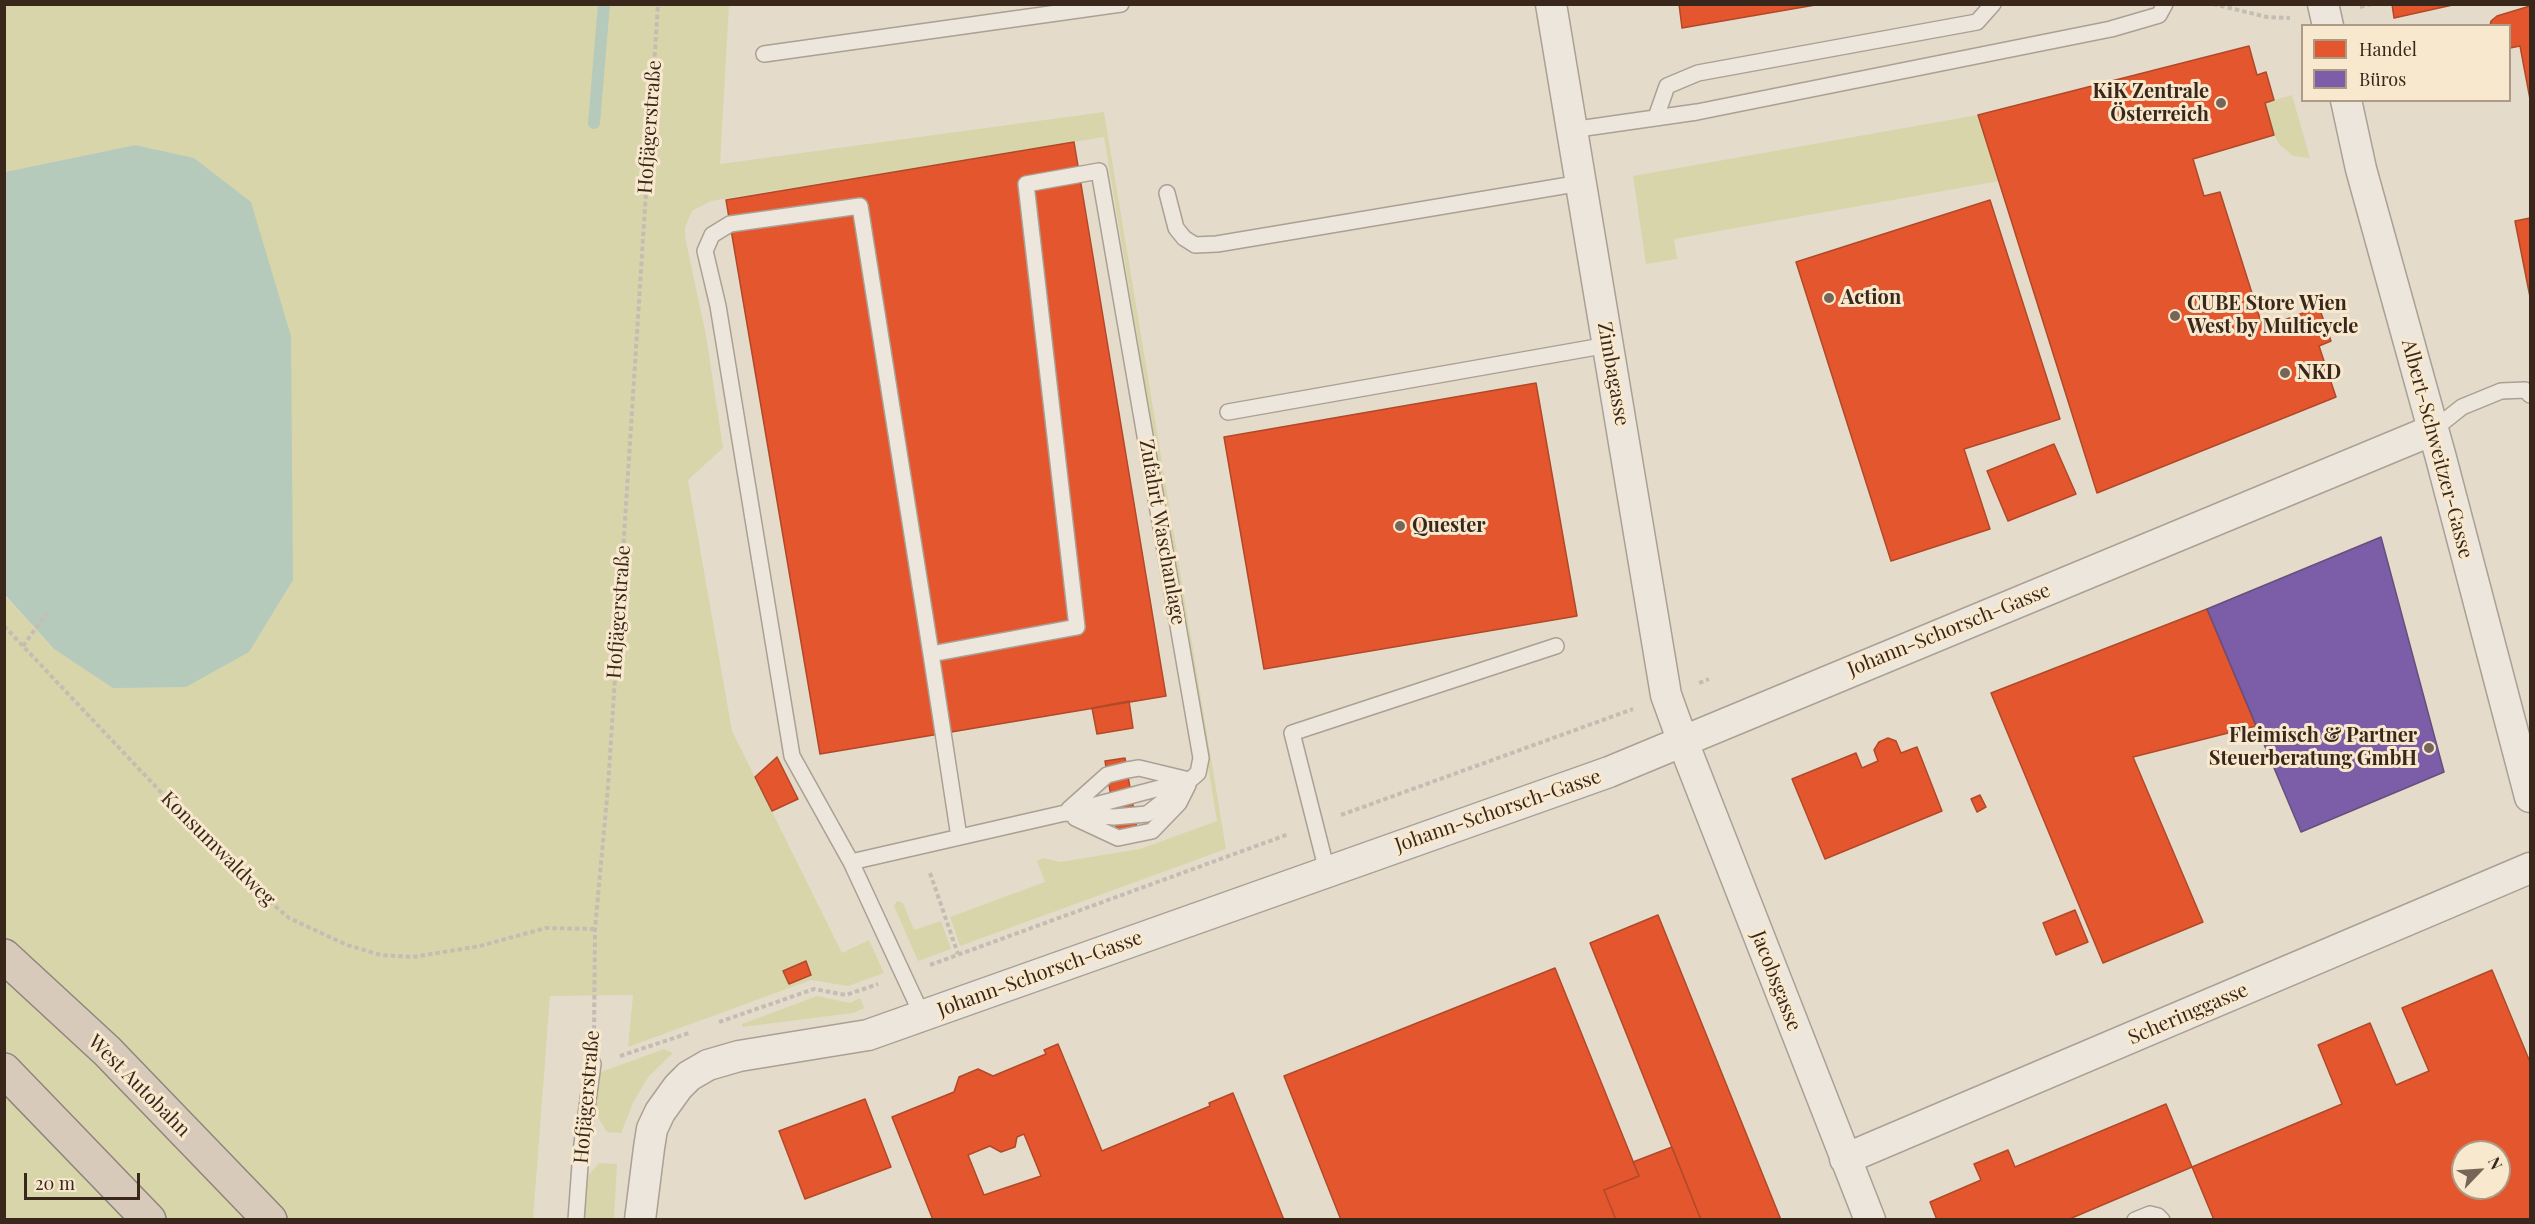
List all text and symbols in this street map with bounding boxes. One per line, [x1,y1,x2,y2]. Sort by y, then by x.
legend [2301,24,2511,102]
text: Handel [2359,37,2417,61]
street label: Hofjägerstraße [633,59,667,195]
text: Büros [2359,67,2406,91]
place label: KiK Zentrale Österreich [2092,80,2209,127]
marker: KiK Zentrale Österreich [2214,96,2228,110]
place label: Action [1841,286,1901,310]
marker: Action [1822,291,1836,305]
place label: CUBE Store Wien West by Multicycle [2187,292,2358,339]
marker: CUBE Store Wien West by Multicycle [2168,309,2182,323]
street label: Zimbagasse [1592,320,1634,428]
street label: Albert-Schweitzer-Gasse [2396,337,2478,561]
place label: NKD [2297,361,2341,385]
marker: NKD [2278,366,2292,380]
street label: Zufahrt Waschanlage [1134,437,1190,627]
place label: Quester [1412,514,1486,538]
marker: Quester [1393,519,1407,533]
street label: Hofjägerstraße [602,544,636,680]
street label: Johann-Schorsch-Gasse [1844,578,2054,682]
place label: Fleimisch & Partner Steuerberatung GmbH [2209,724,2417,771]
marker: Fleimisch & Partner Steuerberatung GmbH [2422,741,2436,755]
street label: Johann-Schorsch-Gasse [1392,764,1604,858]
street label: Konsumwaldweg [156,787,280,911]
street label: Johann-Schorsch-Gasse [934,926,1146,1022]
street label: Jacobsgasse [1746,928,1806,1034]
street label: Scheringgasse [2125,978,2251,1050]
street label: Hofjägerstraße [569,1029,605,1165]
street label: West Autobahn [83,1030,195,1142]
north arrow [2451,1140,2511,1200]
text: N [2484,1153,2508,1173]
scale bar [27,1161,142,1199]
text: 20 m [35,1171,75,1195]

